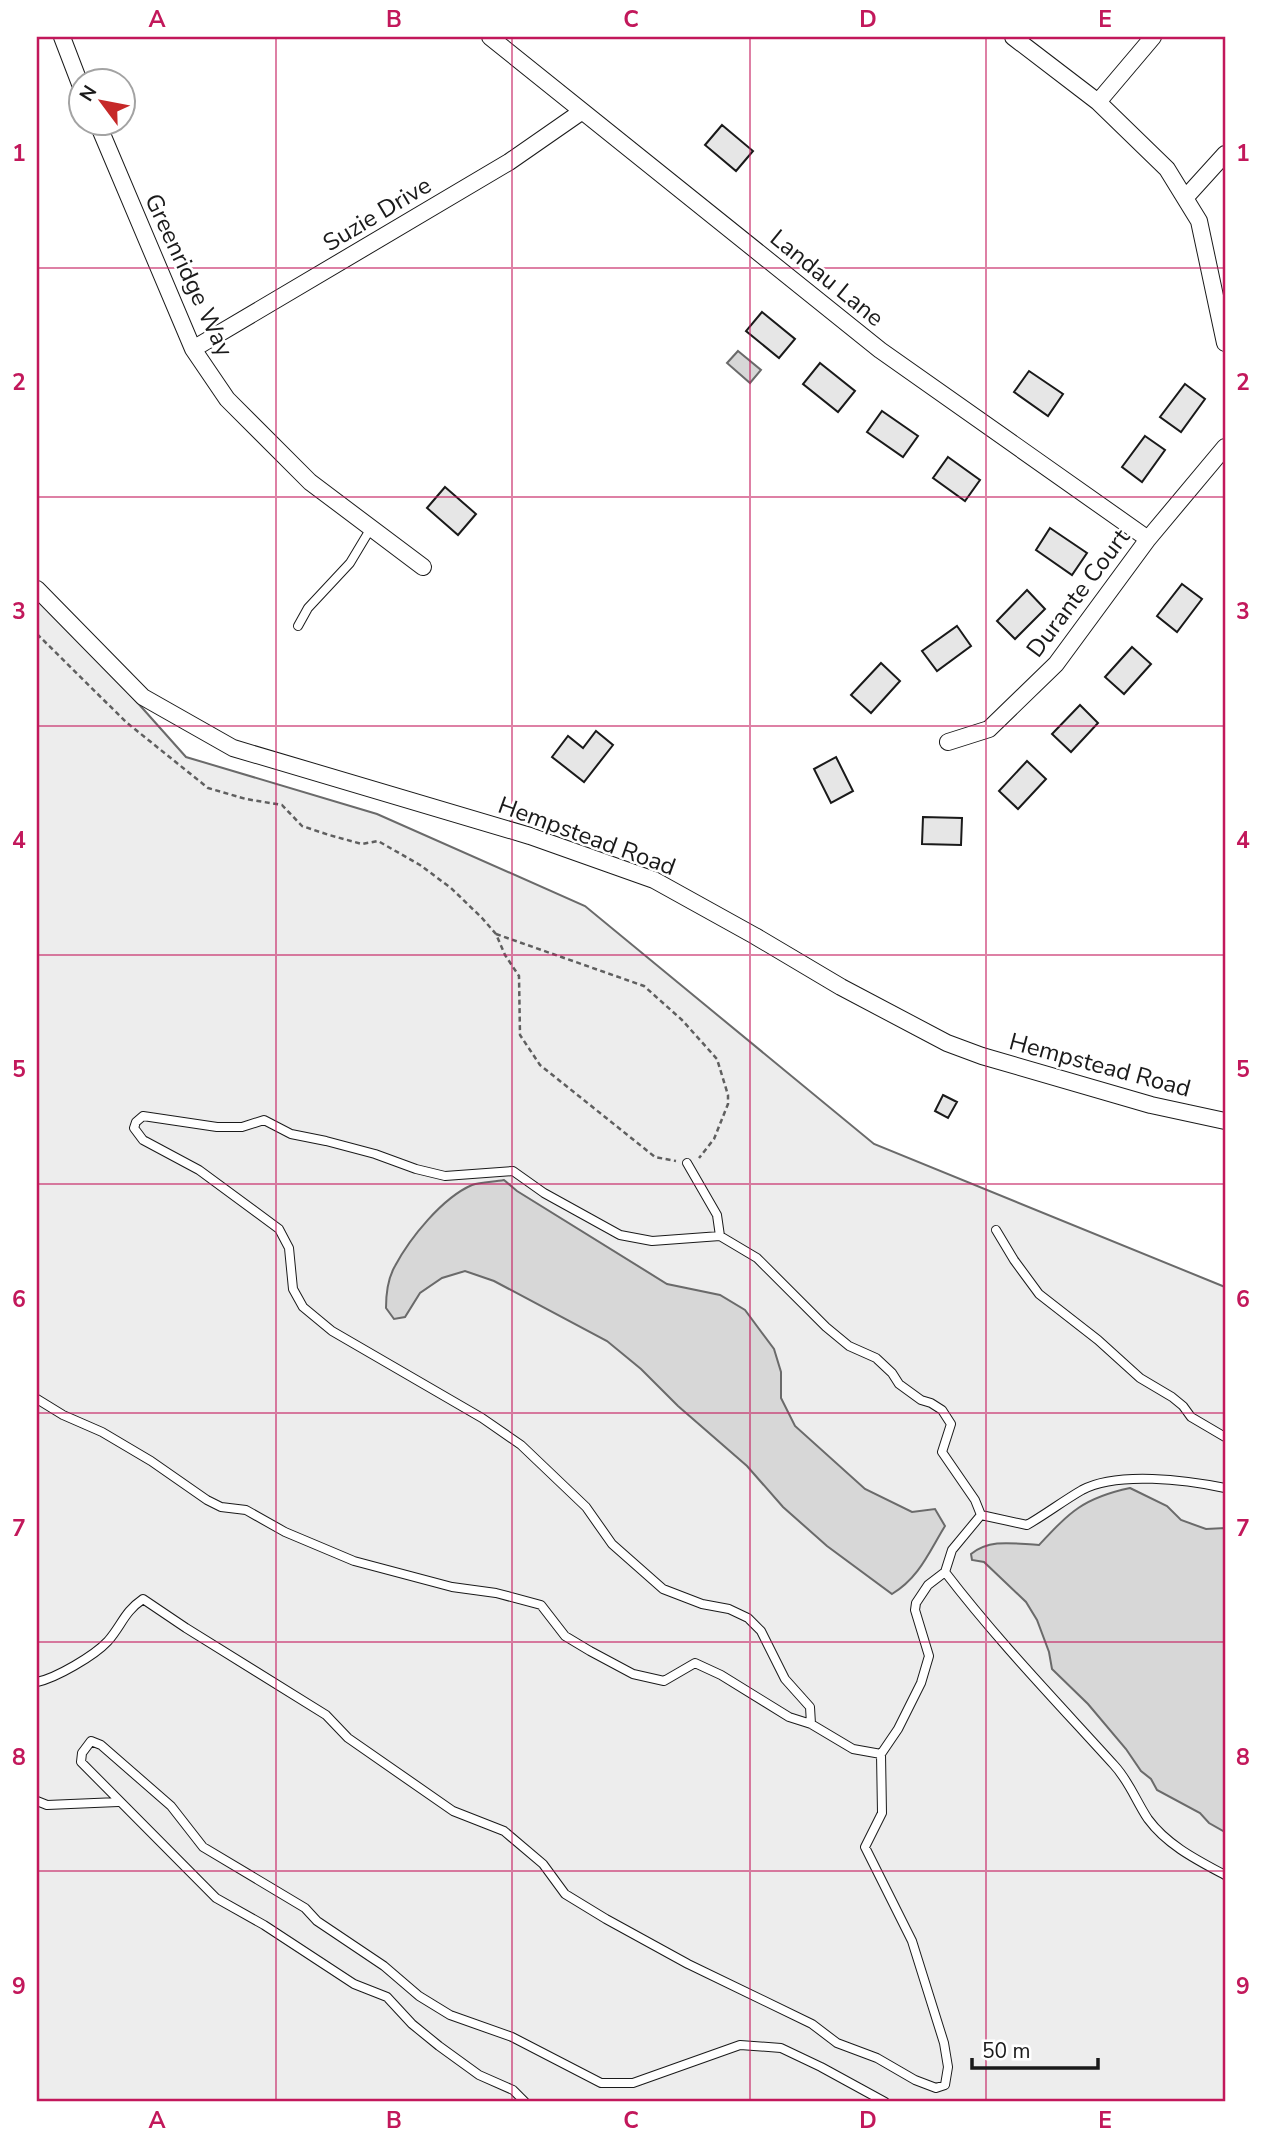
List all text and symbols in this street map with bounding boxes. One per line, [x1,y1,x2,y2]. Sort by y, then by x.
text: A [148,4,166,35]
text: B [386,4,402,35]
text: C [623,4,639,35]
text: D [859,4,877,35]
text: E [1098,4,1112,35]
north arrow [66,66,136,136]
text: N [74,81,103,106]
text: 1 [12,138,26,169]
text: 1 [1236,138,1250,169]
street label: Suzie Drive [317,169,437,259]
street label: Greenridge Way [137,188,241,362]
street label: Landau Lane [763,222,891,334]
text: 2 [12,367,26,398]
text: 2 [1236,367,1250,398]
street label: Durante Court [1019,522,1137,664]
text: 3 [12,596,26,627]
text: 3 [1236,596,1250,627]
street label: Hempstead Road [494,789,680,883]
text: 4 [12,825,26,856]
text: 4 [1236,825,1250,856]
street label: Hempstead Road [1006,1025,1194,1105]
text: 5 [12,1054,26,1085]
text: 5 [1236,1054,1250,1085]
text: 6 [12,1284,26,1315]
text: 6 [1236,1284,1250,1315]
text: 7 [12,1513,26,1544]
text: 7 [1236,1513,1250,1544]
text: 8 [12,1742,26,1773]
text: 8 [1236,1742,1250,1773]
text: 9 [12,1971,26,2002]
text: 9 [1236,1971,1250,2002]
scale bar [972,2027,1098,2071]
text: 50 m [982,2037,1031,2065]
text: A [148,2105,166,2136]
text: B [386,2105,402,2136]
text: C [623,2105,639,2136]
text: D [859,2105,877,2136]
text: E [1098,2105,1112,2136]

